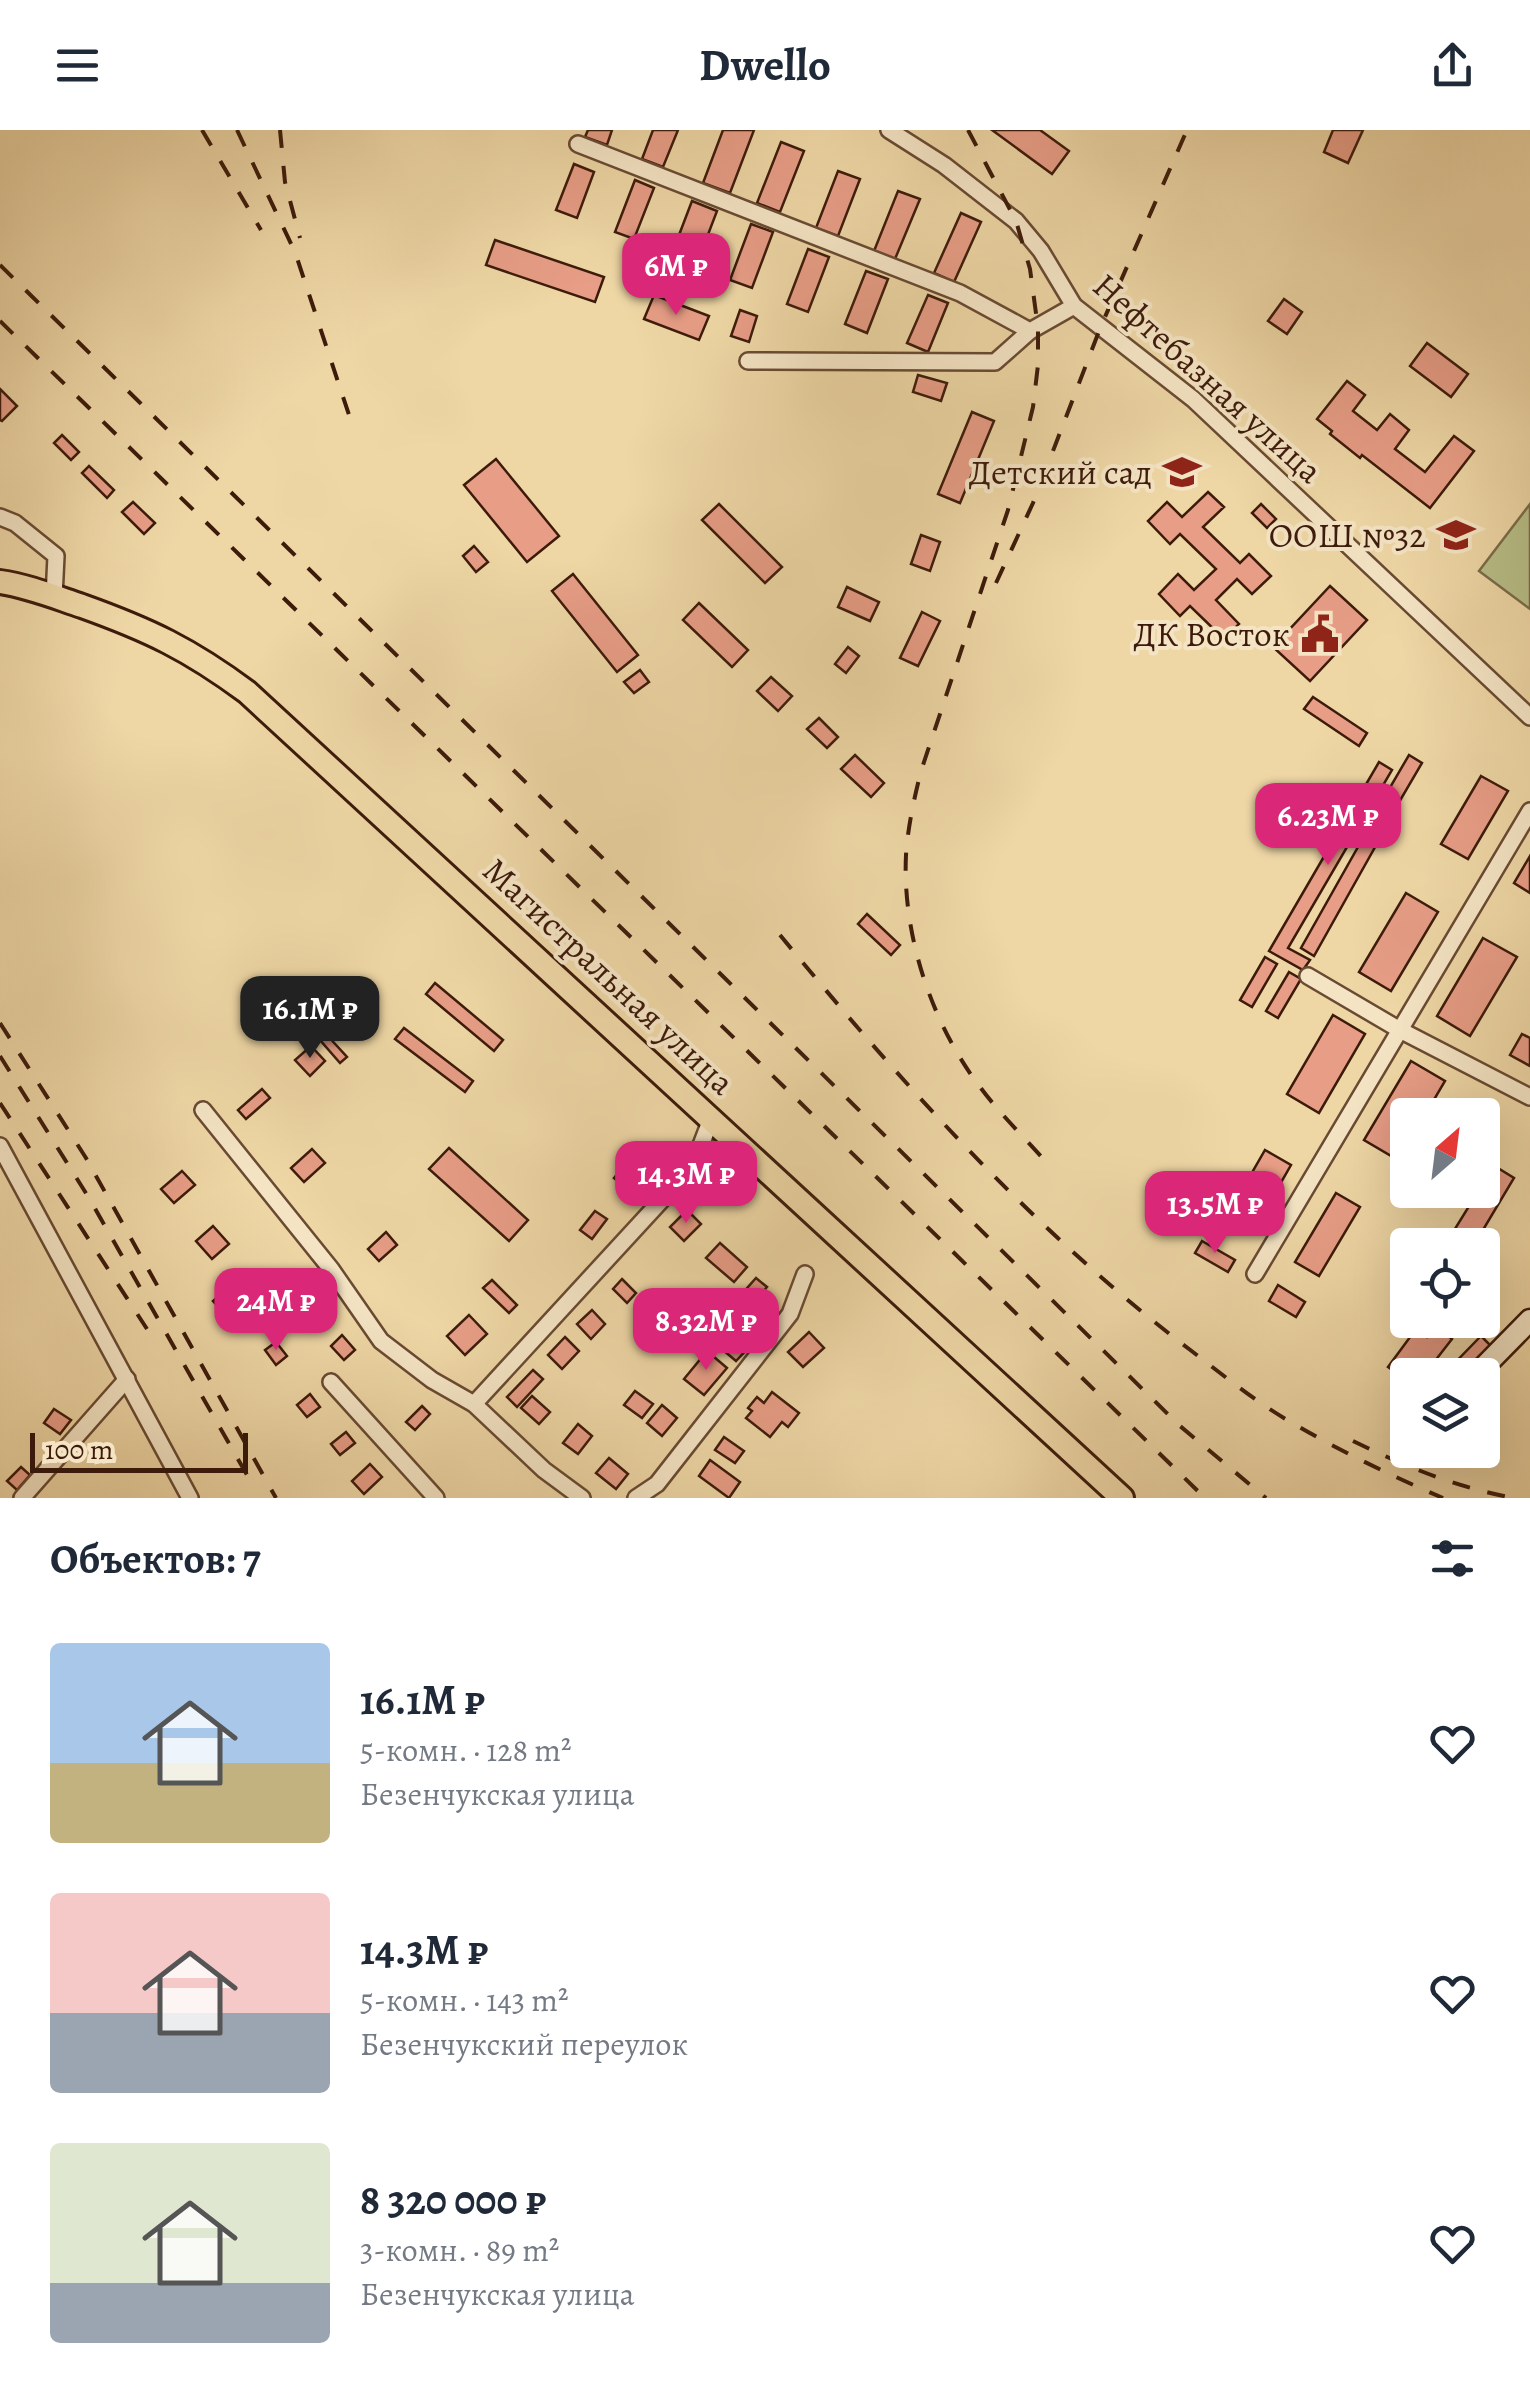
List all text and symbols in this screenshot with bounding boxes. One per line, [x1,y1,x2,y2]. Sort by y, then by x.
text: Dwello [699,34,831,96]
icon: menu [50,38,105,93]
icon: share [1425,38,1480,93]
pin: 6M ₽ [617,233,735,318]
text: 6M ₽ [644,243,708,287]
street label: Нефтебазная улица [1083,262,1333,494]
place label: Детский сад [969,448,1152,496]
school or university icon: Детский сад [1161,451,1203,493]
place label: ООШ №32 [1269,511,1426,559]
school or university icon: ООШ №32 [1435,514,1477,556]
place label: ДК Восток [1134,610,1290,658]
public building icon: ДК Восток [1299,613,1341,655]
pin: 6.23M ₽ [1236,783,1420,868]
text: 6.23M ₽ [1277,793,1379,837]
street label: Магистральная улица [473,847,745,1105]
pin: 16.1M ₽ [218,976,402,1061]
text: 16.1M ₽ [262,986,358,1030]
north arrow [1390,1098,1500,1208]
map controls [1390,1098,1500,1468]
pin: 14.3M ₽ [594,1141,778,1226]
text: 14.3M ₽ [637,1151,735,1195]
pin: 13.5M ₽ [1123,1171,1307,1256]
text: 13.5M ₽ [1167,1181,1263,1225]
button: locate [1390,1228,1500,1338]
pin: 24M ₽ [206,1268,346,1353]
text: 24M ₽ [236,1278,316,1322]
pin: 8.32M ₽ [614,1288,798,1373]
text: 8.32M ₽ [655,1298,757,1342]
button: layers [1390,1358,1500,1468]
scale bar [30,1428,248,1472]
text: 100 m [45,1431,113,1469]
text: Объектов: 7 [50,1530,261,1587]
icon: filters [1425,1531,1480,1586]
text: 16.1M ₽ [360,1671,485,1728]
icon: home [130,1683,250,1803]
icon: heart [1425,1716,1480,1771]
text: 5-комн. · 128 m² [360,1728,571,1772]
text: Безенчукская улица [360,1772,634,1816]
text: 14.3M ₽ [360,1921,488,1978]
icon: home [130,1933,250,2053]
icon: heart [1425,1966,1480,2021]
text: 5-комн. · 143 m² [360,1978,569,2022]
text: Безенчукский переулок [360,2022,688,2066]
text: 8 320 000 ₽ [360,2171,546,2228]
icon: home [130,2183,250,2303]
icon: heart [1425,2216,1480,2271]
text: 3-комн. · 89 m² [360,2228,559,2272]
text: Безенчукская улица [360,2272,634,2316]

